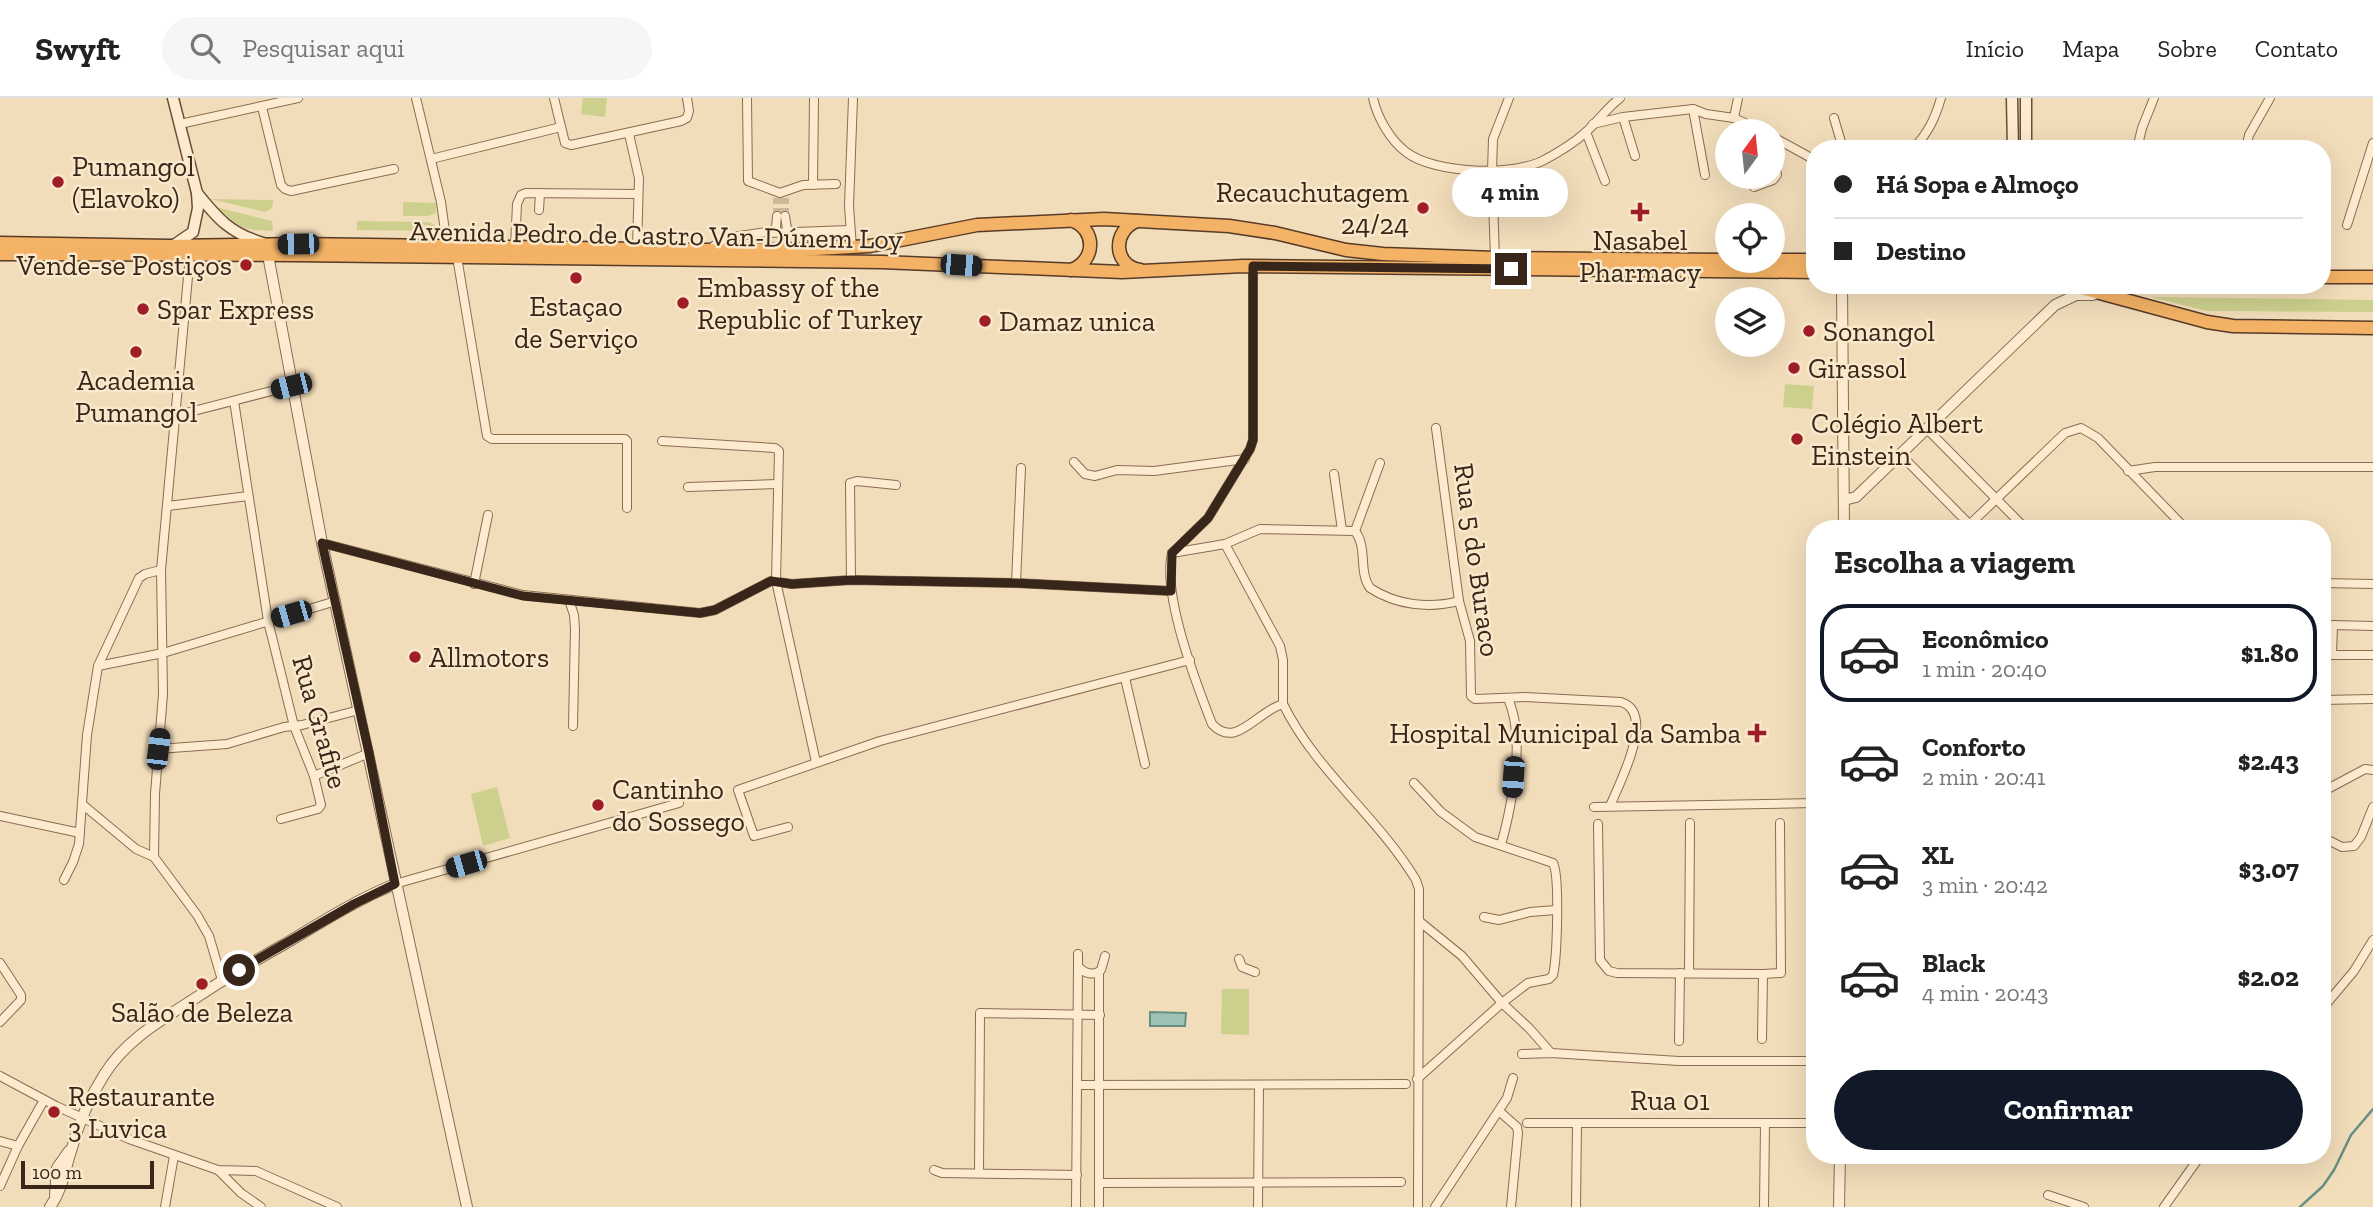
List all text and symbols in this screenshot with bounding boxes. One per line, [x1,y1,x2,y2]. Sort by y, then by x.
search box [162,17,652,80]
text: Swyft [35,29,120,68]
icon: search [186,29,224,67]
text: Pesquisar aqui [242,32,405,64]
text: Início [1966,34,2024,63]
text: Mapa [2062,34,2119,63]
text: Sobre [2157,34,2217,63]
text: Contato [2255,34,2338,63]
north arrow [1715,119,1785,189]
map controls [1715,119,1785,357]
place label: Pumangol (Elavoko) [72,150,195,215]
callout: 4 min [1453,167,1569,216]
text: Há Sopa e Almoço [1876,168,2079,200]
marker: Pumangol (Elavoko) [50,174,66,190]
place label: Recauchutagem 24/24 [1216,176,1409,241]
text: 4 min [1481,178,1539,206]
marker: Recauchutagem 24/24 [1415,200,1431,216]
button: locate [1715,203,1785,273]
marker: Nasabel Pharmacy [1632,204,1648,220]
street label: Avenida Pedro de Castro Van-Dúnem Loy [409,214,904,256]
place label: Nasabel Pharmacy [1579,224,1702,289]
car [277,233,320,255]
text: Destino [1876,235,1966,267]
place label: Vende-se Postiços [16,249,232,282]
car [940,253,983,277]
route end [1495,253,1527,285]
marker: Vende-se Postiços [238,257,254,273]
marker: Estaçao de Serviço [568,270,584,286]
place label: Embassy of the Republic of Turkey [697,271,923,336]
button: layers [1715,287,1785,357]
place label: Estaçao de Serviço [514,290,638,355]
place label: Spar Express [157,293,314,326]
marker: Embassy of the Republic of Turkey [675,295,691,311]
marker: Spar Express [135,301,151,317]
place label: Damaz unica [999,305,1156,338]
marker: Damaz unica [977,313,993,329]
place label: Sonangol [1823,315,1935,348]
marker: Sonangol [1801,323,1817,339]
marker: Academia Pumangol [128,344,144,360]
place label: Girassol [1808,352,1907,385]
marker: Girassol [1786,360,1802,376]
place label: Academia Pumangol [75,364,197,429]
car [269,371,314,401]
place label: Colégio Albert Einstein [1811,407,1984,472]
marker: Colégio Albert Einstein [1789,431,1805,447]
street label: Rua 5 do Buraco [1447,461,1507,659]
text: Escolha a viagem [1834,543,2075,581]
car [268,598,315,630]
icon: car [1838,622,1901,685]
text: Econômico [1922,623,2049,655]
text: $1.80 [2241,637,2299,669]
place label: Allmotors [429,641,549,674]
marker: Allmotors [407,649,423,665]
street label: Rua Grafite [285,652,355,792]
text: 1 min · 20:40 [1922,655,2047,683]
place label: Hospital Municipal da Samba [1389,717,1741,750]
marker: Hospital Municipal da Samba [1747,723,1767,743]
car [146,727,171,771]
icon: car [1838,730,1901,793]
text: Conforto [1922,731,2026,763]
text: $2.43 [2238,745,2299,777]
car [1502,755,1525,799]
text: 2 min · 20:41 [1922,763,2046,791]
place label: Cantinho do Sossego [612,773,745,838]
marker: Cantinho do Sossego [590,797,606,813]
icon: car [1838,838,1901,901]
text: XL [1922,839,1954,871]
car [443,848,490,880]
text: $3.07 [2239,853,2299,885]
text: 3 min · 20:42 [1922,871,2048,899]
icon: car [1838,946,1901,1009]
text: Black [1922,947,1985,979]
route start [223,954,255,986]
text: $2.02 [2237,961,2299,993]
marker: Salão de Beleza [194,976,210,992]
text: 4 min · 20:43 [1922,979,2048,1007]
place label: Salão de Beleza [111,996,294,1029]
button: Confirmar [1834,1070,2303,1150]
place label: Restaurante 3 Luvica [68,1080,215,1145]
street label: Rua 01 [1630,1084,1710,1117]
marker: Restaurante 3 Luvica [46,1104,62,1120]
scale bar [21,1158,154,1190]
text: 100 m [32,1161,82,1184]

